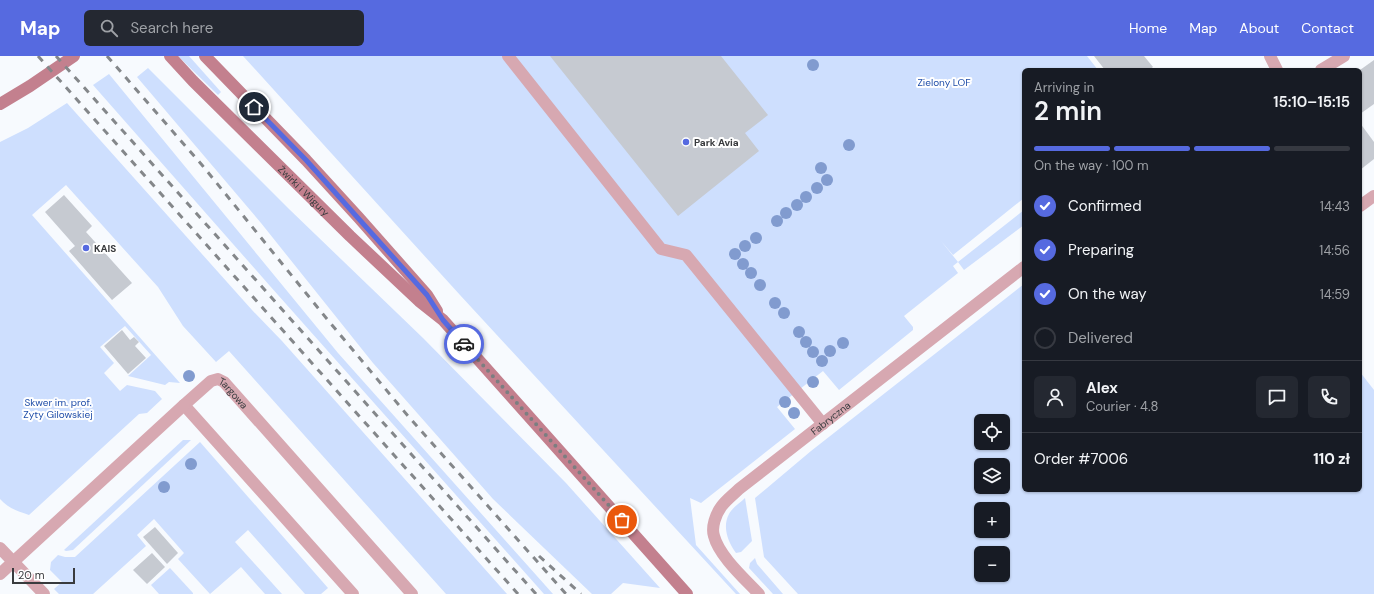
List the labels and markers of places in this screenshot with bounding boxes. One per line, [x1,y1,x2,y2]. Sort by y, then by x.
pin [237,90,271,124]
place label: Park Avia [694,136,739,149]
marker: Park Avia [681,137,691,147]
place label: KAIS [94,242,116,255]
marker: KAIS [81,243,91,253]
pin [605,503,639,537]

